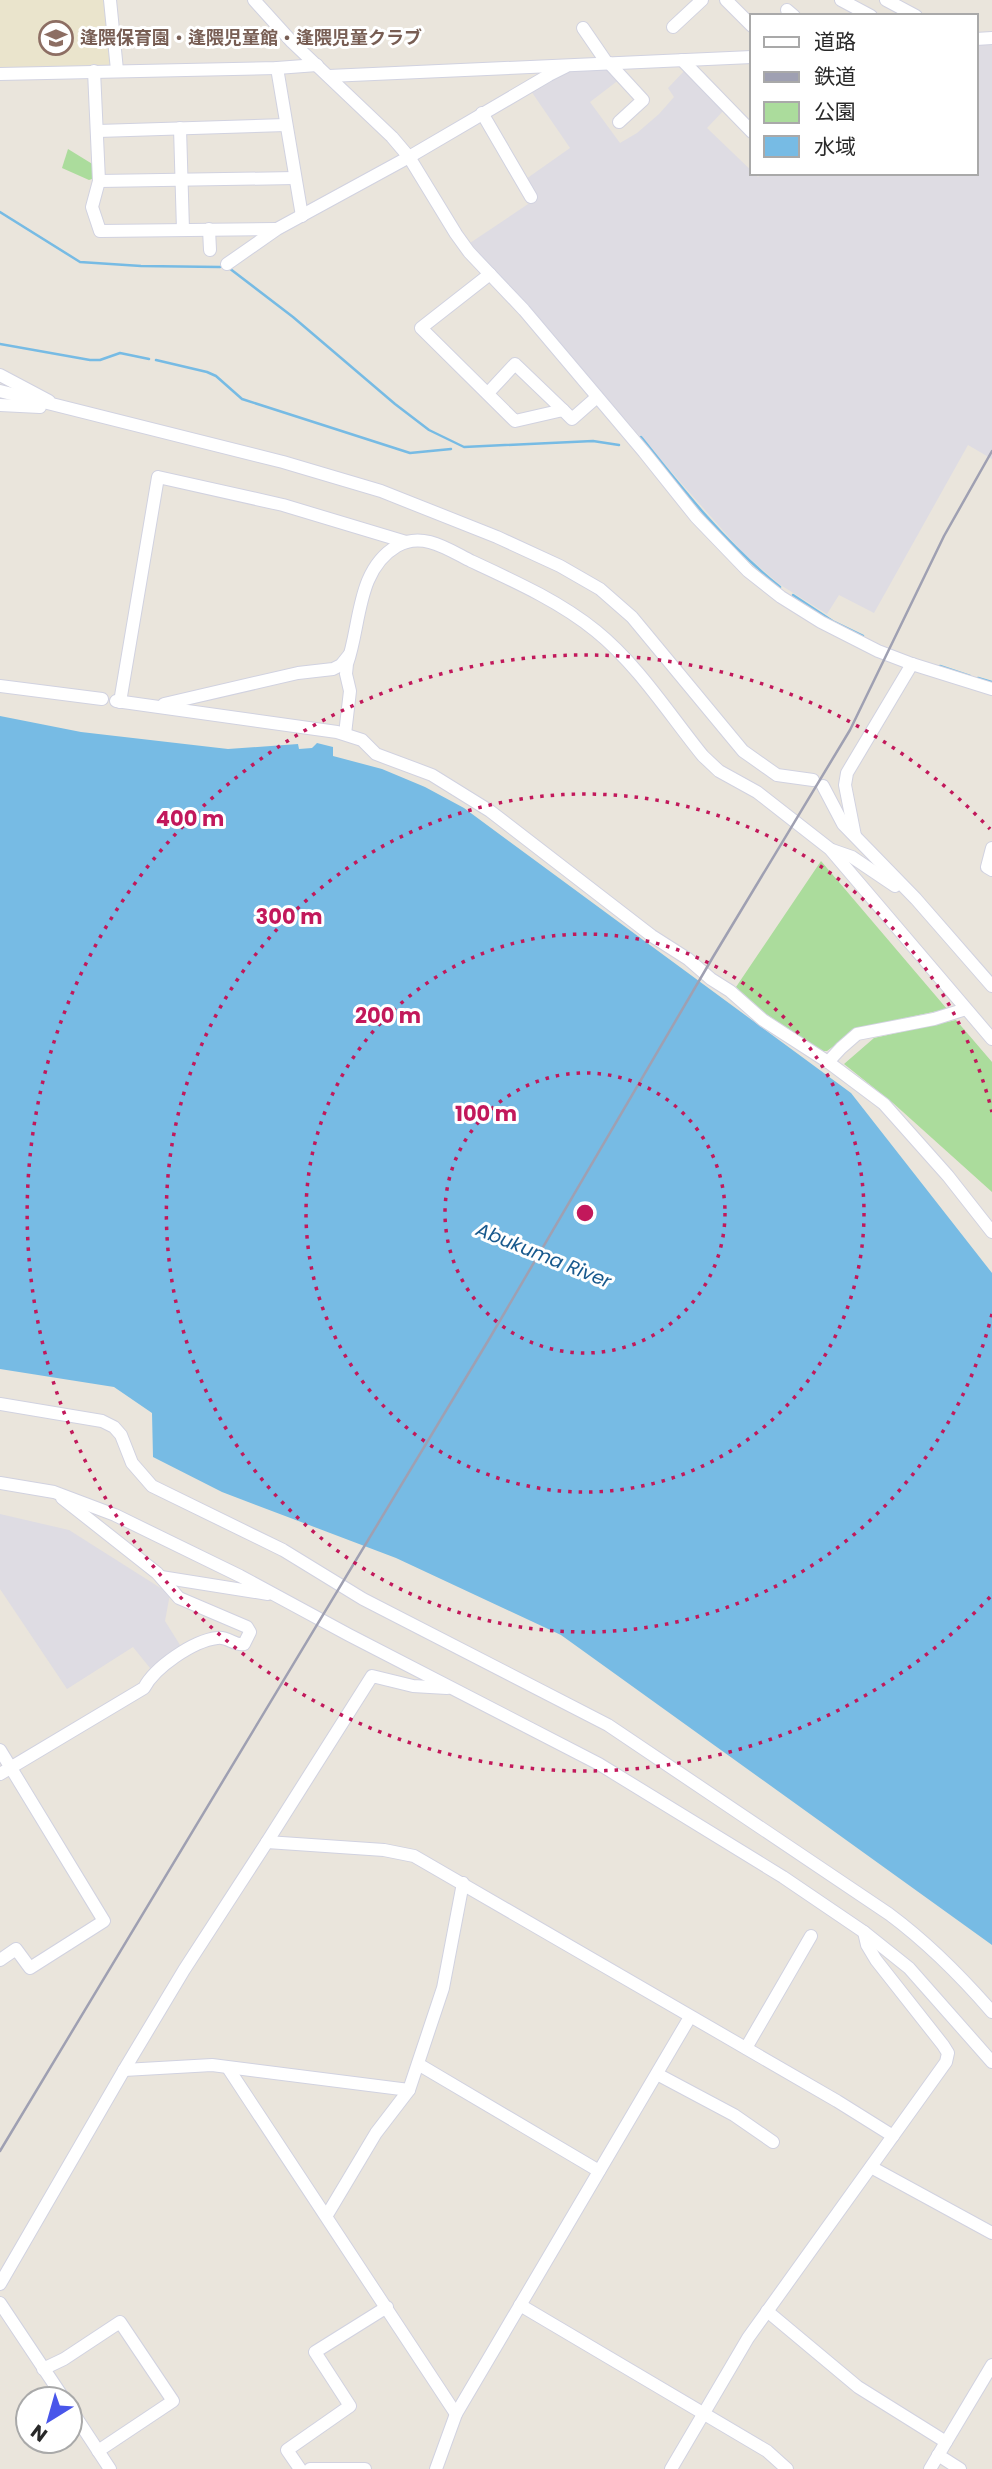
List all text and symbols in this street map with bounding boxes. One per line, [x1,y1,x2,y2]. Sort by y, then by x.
legend [750,14,978,175]
school or university icon: 逢隈保育園・逢隈児童館・逢隈児童クラブ [37,19,75,57]
place label: 逢隈保育園・逢隈児童館・逢隈児童クラブ [80,25,422,50]
text: 道路 [814,27,856,56]
text: 鉄道 [814,62,856,91]
text: 公園 [814,97,856,126]
text: 水域 [814,132,856,161]
text: 400 m [156,804,224,833]
text: 300 m [256,902,322,931]
text: 200 m [355,1001,421,1030]
text: 100 m [455,1099,517,1128]
centre of rings [573,1201,597,1225]
water label: Abukuma River [471,1216,616,1295]
north arrow [14,2385,84,2455]
text: N [25,2418,53,2448]

